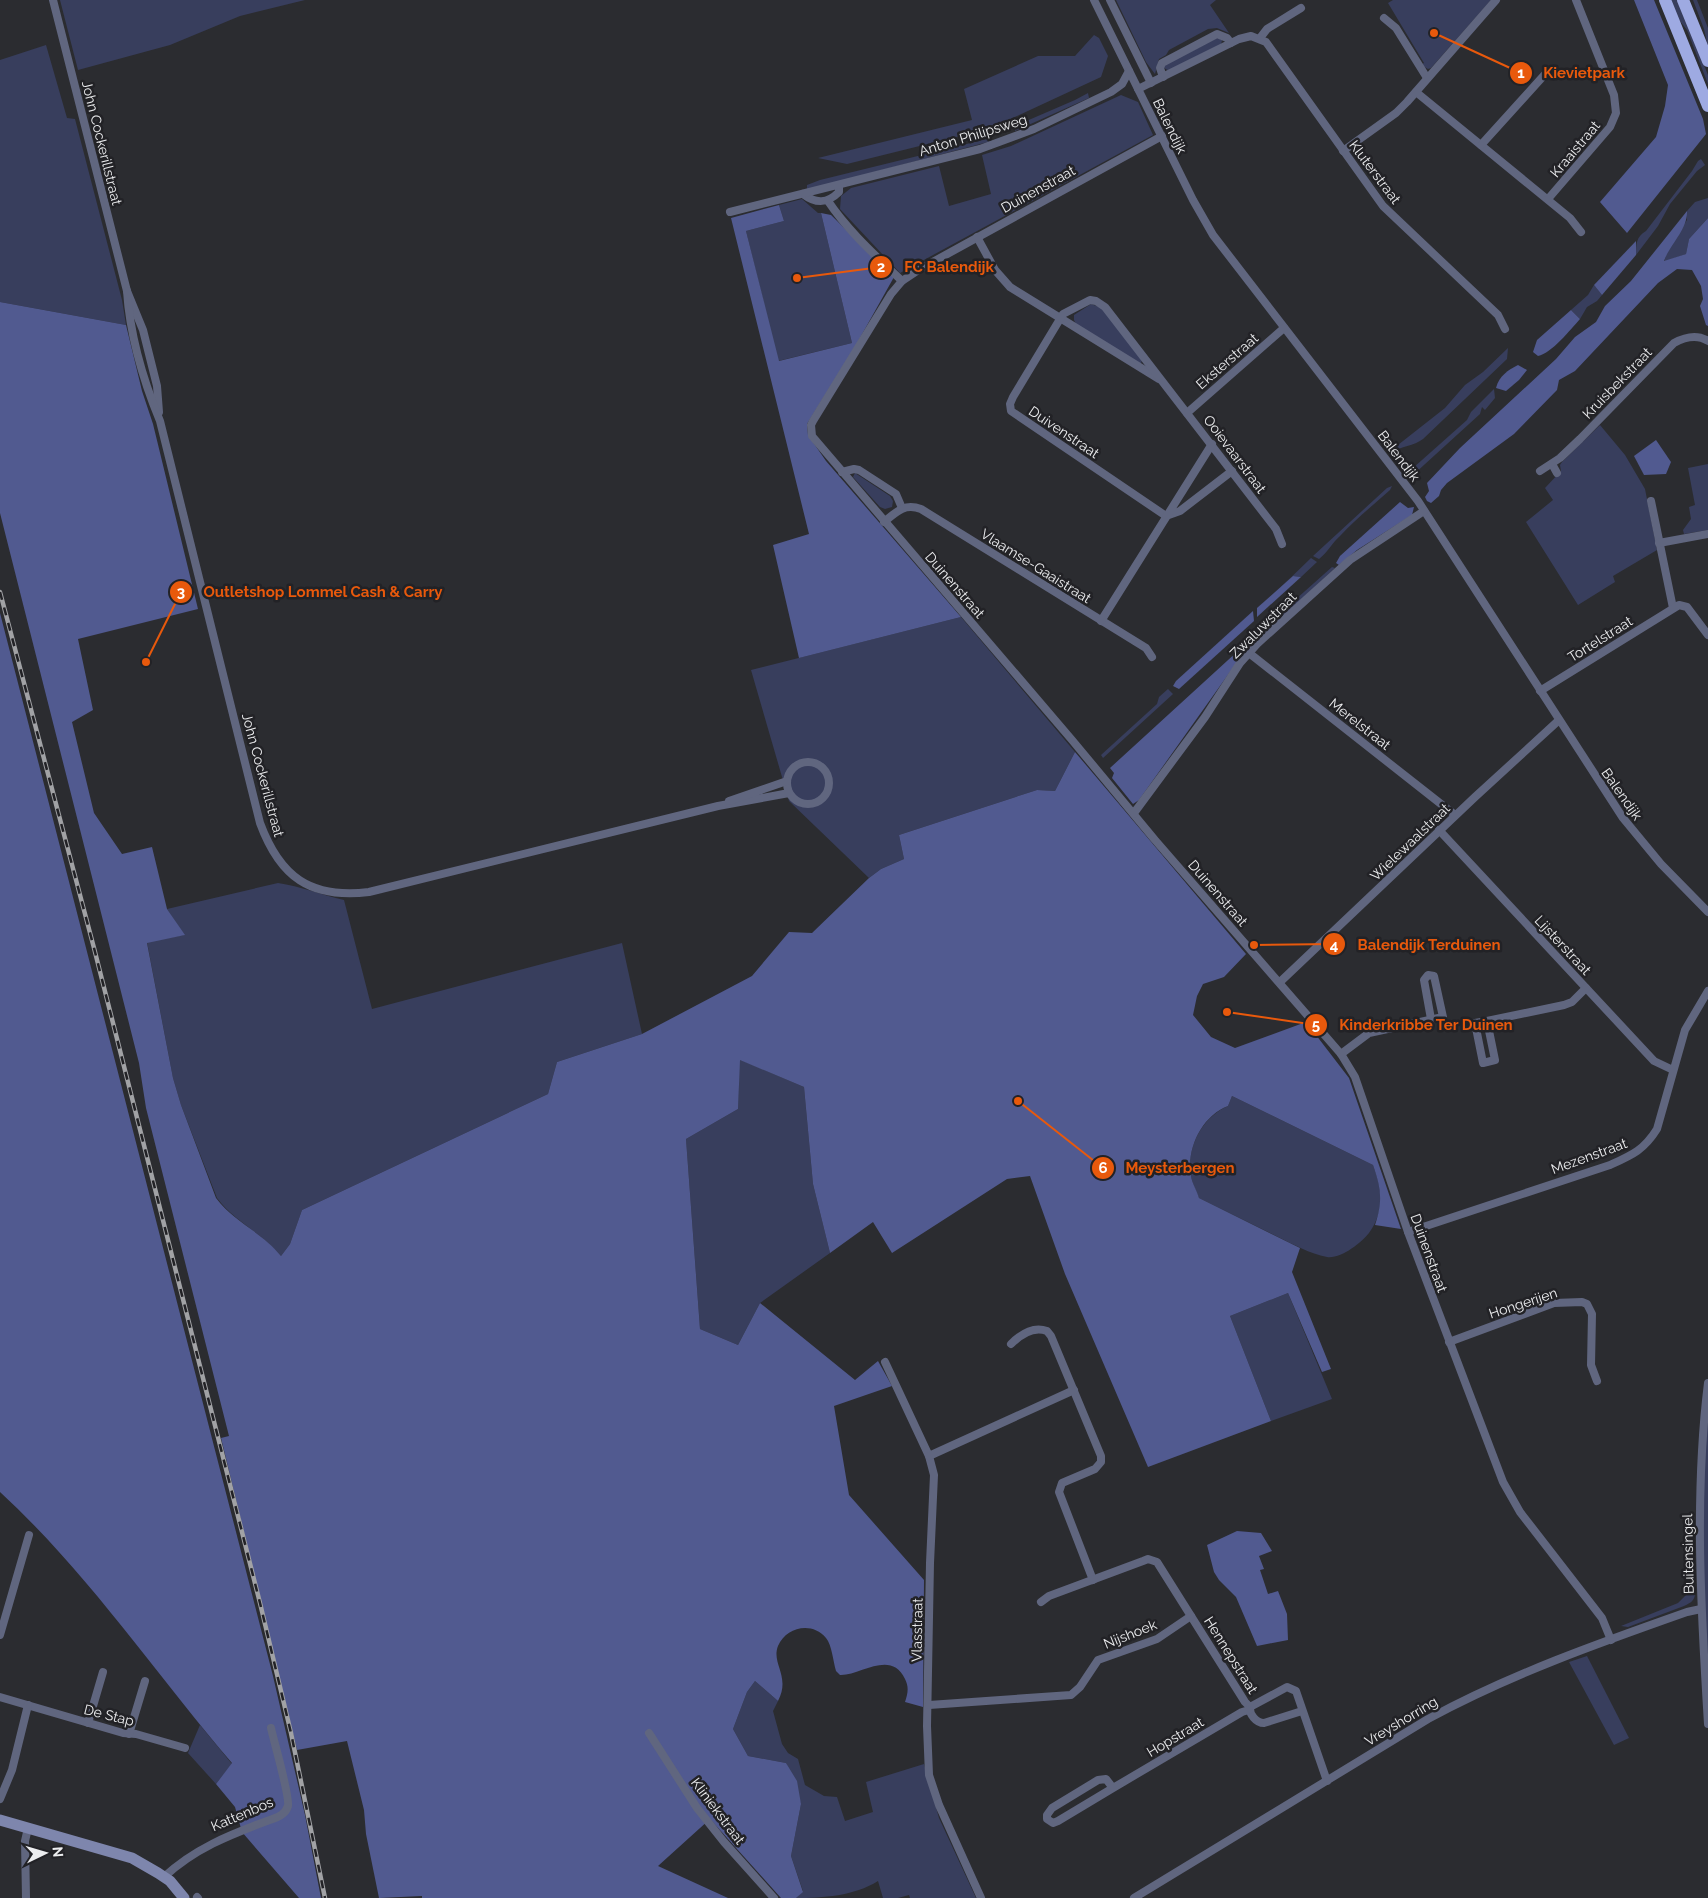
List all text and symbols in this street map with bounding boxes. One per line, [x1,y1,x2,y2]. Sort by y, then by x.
callout: Kievietpark [1509,58,1635,88]
text: 1 [1517,64,1525,82]
text: Kievietpark [1543,64,1625,82]
street label: John Cockerillstraat [79,79,125,207]
street label: Balendijk [1150,96,1190,157]
street label: Anton Philipsweg [917,111,1029,159]
street label: Kraaistraat [1547,117,1603,180]
street label: Kluterstraat [1346,137,1404,207]
street label: Duinenstraat [998,162,1078,216]
callout: FC Balendijk [869,252,1004,282]
text: 2 [877,258,885,276]
text: FC Balendijk [904,258,994,276]
street label: Eksterstraat [1193,330,1261,392]
street label: Kruisbekstraat [1579,344,1655,422]
street label: Duivenstraat [1026,403,1102,462]
street label: Ooievaarstraat [1200,412,1270,496]
street label: Balendijk [1375,427,1424,485]
street label: Vlaamse-Gaaistraat [978,526,1094,607]
street label: Duinenstraat [922,549,988,621]
callout: Outletshop Lommel Cash & Carry [169,577,453,607]
text: 3 [177,583,185,601]
text: Outletshop Lommel Cash & Carry [203,583,443,601]
street label: Zwaluwstraat [1227,588,1300,661]
street label: Tortelstraat [1565,613,1635,665]
street label: Merelstraat [1326,695,1394,753]
street label: John Cockerillstraat [239,711,287,839]
street label: Balendijk [1598,765,1646,823]
street label: Wielewaalstraat [1367,800,1453,884]
street label: Duinenstraat [1185,857,1251,929]
street label: Lijsterstraat [1532,912,1595,978]
callout: Balendijk Terduinen [1322,929,1510,959]
text: 4 [1330,936,1339,954]
text: Balendijk Terduinen [1358,936,1500,954]
callout: Kinderkribbe Ter Duinen [1304,1010,1523,1040]
text: 5 [1312,1016,1320,1034]
text: Kinderkribbe Ter Duinen [1339,1016,1513,1034]
street label: Mezenstraat [1549,1135,1629,1177]
callout: Meysterbergen [1091,1153,1245,1183]
text: 6 [1098,1159,1108,1177]
text: Meysterbergen [1125,1159,1235,1177]
street label: Duinenstraat [1407,1212,1451,1295]
street label: Hongerijen [1487,1284,1559,1322]
street label: Buitensingel [1679,1514,1697,1594]
street label: Vlasstraat [908,1598,926,1662]
street label: Hennepstraat [1201,1614,1261,1697]
street label: Nijshoek [1101,1616,1159,1652]
street label: Vreyshorring [1362,1693,1440,1749]
street label: De Stap [82,1701,136,1729]
street label: Hopstraat [1144,1714,1207,1760]
street label: Kliniekstraat [688,1775,748,1848]
street label: Kattenbos [209,1794,276,1834]
north arrow [20,1828,70,1878]
text: N [50,1846,66,1858]

